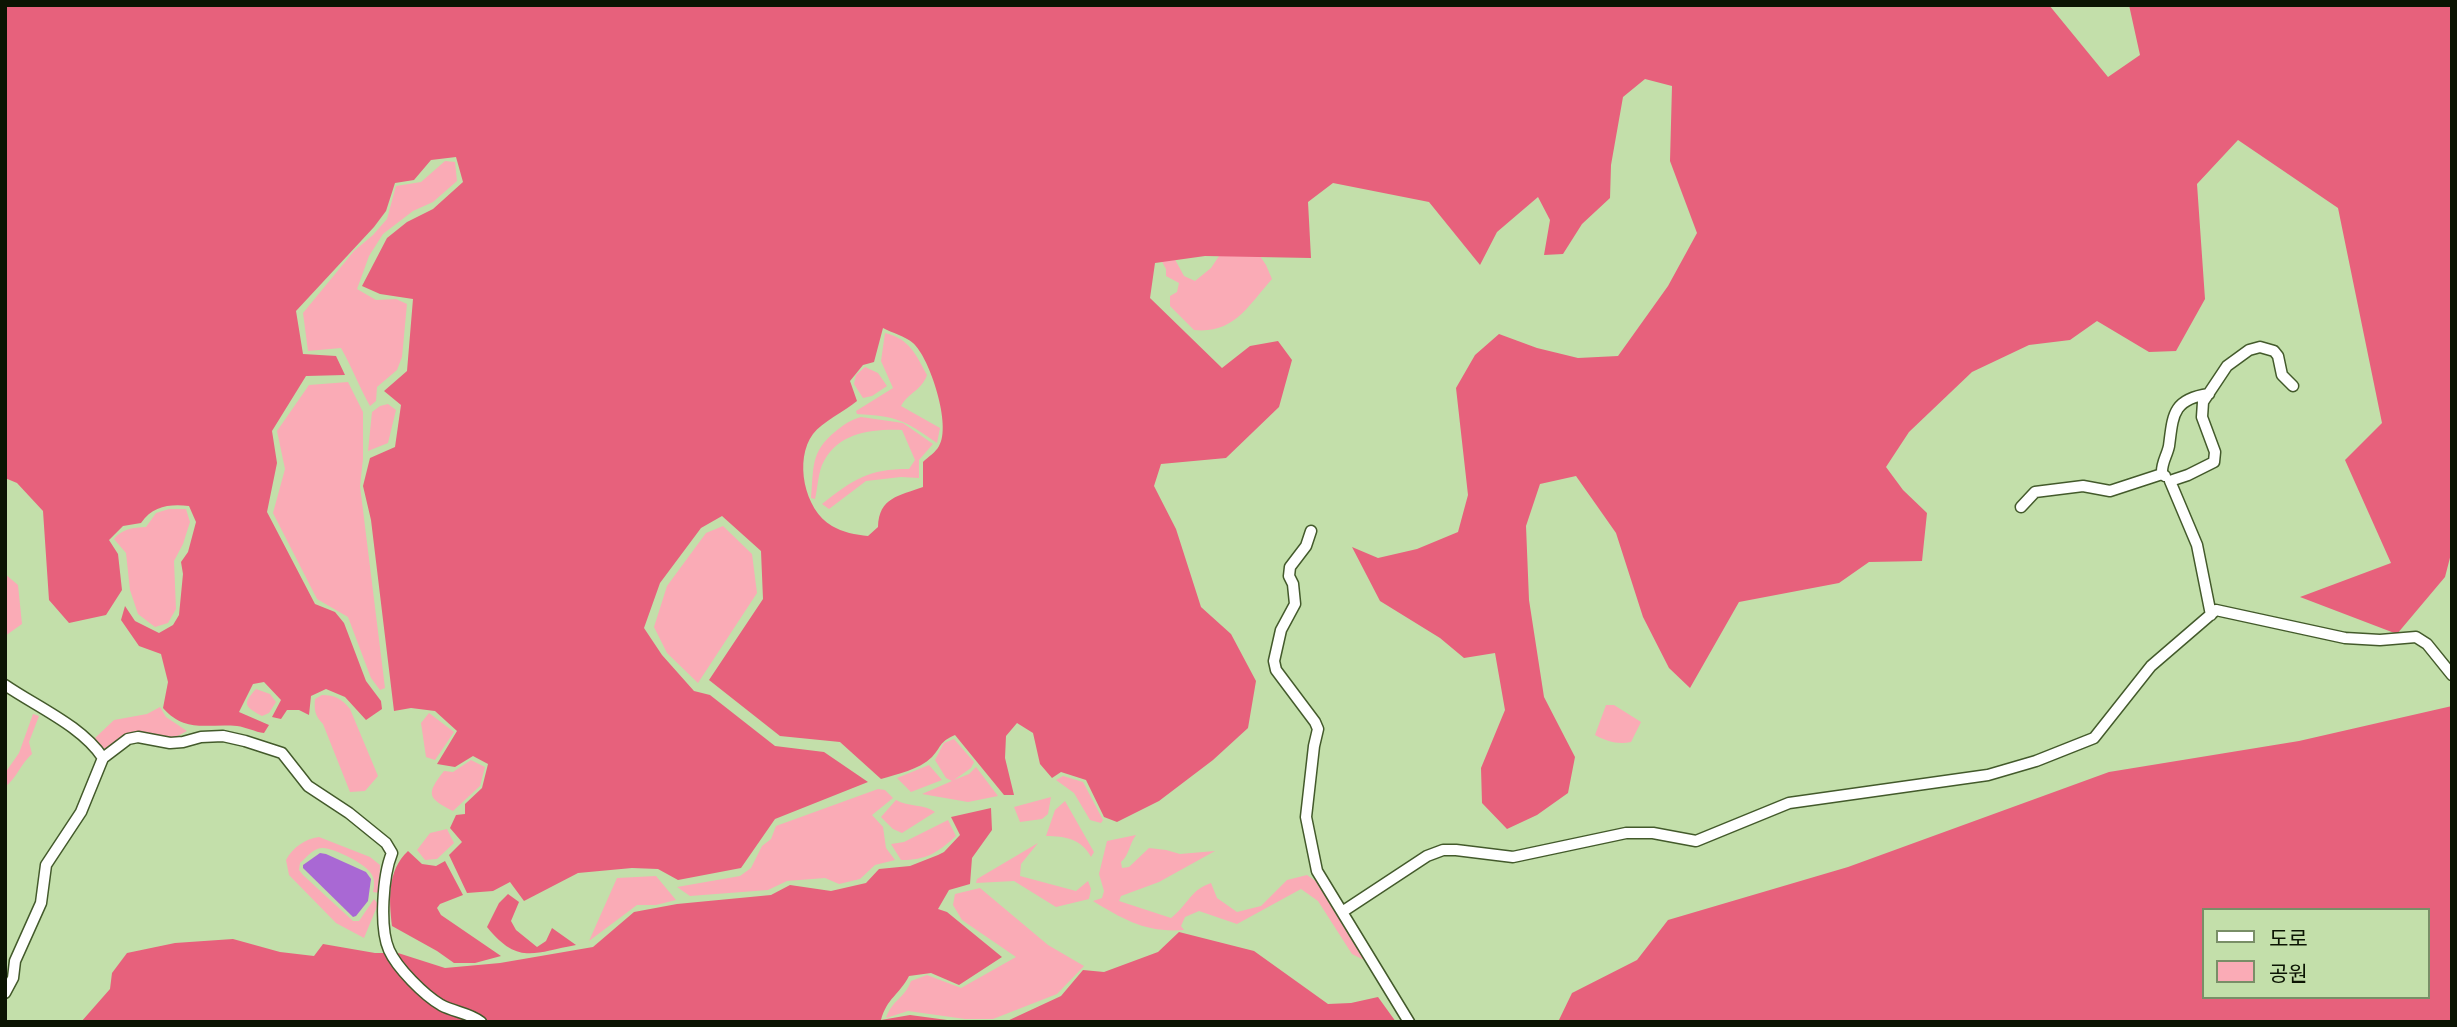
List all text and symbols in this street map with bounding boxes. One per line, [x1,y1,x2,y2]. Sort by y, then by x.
legend [2202,908,2429,999]
text: 도로 [2269,925,2308,950]
text: 공원 [2269,960,2308,985]

